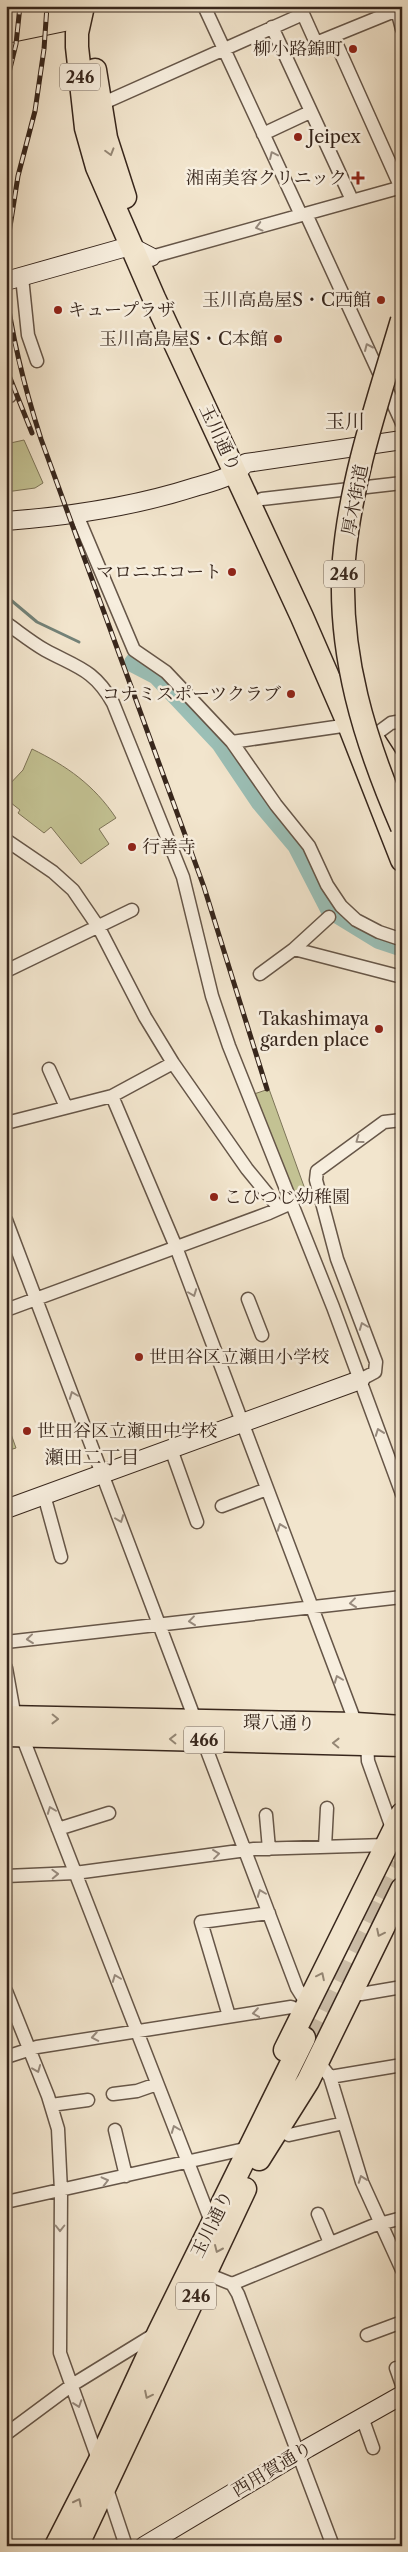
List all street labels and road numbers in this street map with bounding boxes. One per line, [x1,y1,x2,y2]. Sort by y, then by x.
road number: 246 [60,64,100,90]
street label: 玉川通り [195,401,245,475]
street label: 厚木街道 [337,463,373,537]
road number: 246 [324,560,364,588]
street label: 環八通り [243,1711,315,1735]
road number: 466 [184,1726,224,1754]
street label: 玉川通り [186,2187,238,2261]
road number: 246 [176,2282,216,2310]
street label: 西用賀通り [228,2436,316,2502]

